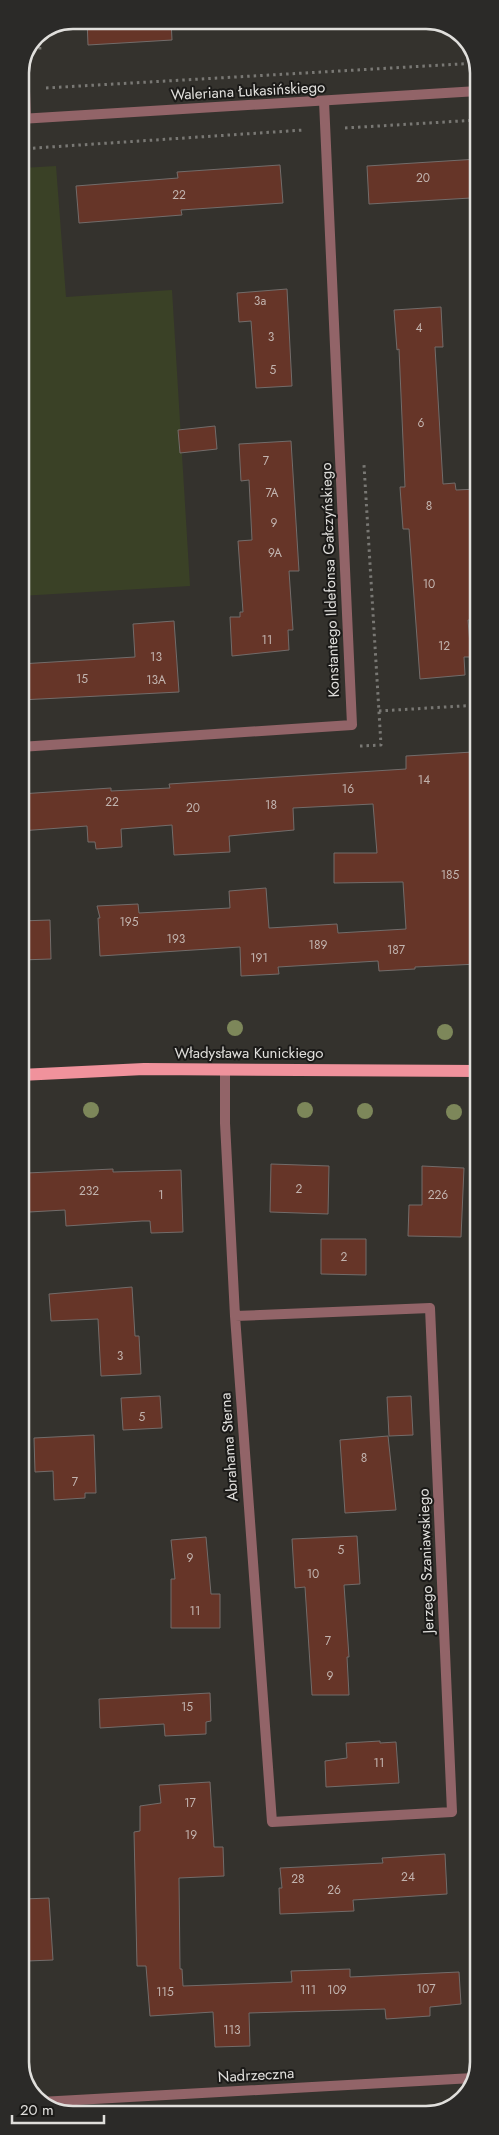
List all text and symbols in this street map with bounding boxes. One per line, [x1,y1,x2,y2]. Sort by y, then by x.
street label: Waleriana Łukasińskiego [170,76,326,106]
house number: 20 [416,169,430,187]
house number: 22 [172,186,186,204]
house number: 3a [254,292,266,310]
house number: 4 [416,319,423,337]
house number: 3 [268,328,275,346]
house number: 5 [270,361,277,379]
house number: 6 [418,414,425,432]
house number: 7 [263,452,270,470]
street label: Konstantego Ildefonsa Gałczyńskiego [315,462,345,698]
house number: 7A [265,484,279,502]
house number: 8 [426,497,432,515]
house number: 9 [271,514,278,532]
house number: 9A [268,544,282,562]
house number: 10 [423,575,435,593]
house number: 11 [262,631,272,649]
house number: 12 [438,637,450,655]
house number: 13 [150,648,162,666]
house number: 15 [76,670,88,688]
house number: 13A [146,671,166,689]
house number: 14 [418,771,430,789]
house number: 16 [342,780,354,798]
house number: 22 [105,793,119,811]
house number: 18 [265,796,277,814]
house number: 20 [186,799,200,817]
house number: 185 [441,866,460,884]
house number: 195 [119,913,139,931]
house number: 193 [167,930,186,948]
house number: 189 [309,936,328,954]
house number: 187 [387,941,406,959]
house number: 191 [250,949,268,967]
street label: Władysława Kunickiego [174,1042,324,1064]
house number: 2 [296,1180,303,1198]
house number: 232 [79,1182,99,1200]
house number: 1 [158,1186,164,1204]
house number: 226 [428,1186,448,1204]
house number: 2 [341,1248,348,1266]
house number: 3 [117,1347,124,1365]
street label: Abrahama Sterna [214,1392,244,1502]
house number: 5 [139,1408,146,1426]
house number: 8 [361,1449,367,1467]
house number: 7 [72,1473,79,1491]
street label: Jerzego Szaniawskiego [412,1488,440,1636]
house number: 5 [338,1541,345,1559]
house number: 9 [187,1549,194,1567]
house number: 10 [307,1565,319,1583]
house number: 11 [190,1602,200,1620]
house number: 7 [325,1632,332,1650]
house number: 9 [327,1667,334,1685]
house number: 15 [181,1698,193,1716]
house number: 11 [374,1754,384,1772]
house number: 17 [184,1794,197,1812]
house number: 19 [185,1826,197,1844]
house number: 24 [401,1868,415,1886]
house number: 28 [291,1870,305,1888]
house number: 26 [327,1881,341,1899]
house number: 107 [417,1980,436,1998]
house number: 111 [300,1981,316,1999]
house number: 109 [327,1981,347,1999]
house number: 115 [156,1983,174,2001]
house number: 113 [223,2021,241,2039]
street label: Nadrzeczna [217,2062,295,2088]
scale bar [12,2092,105,2124]
text: 20 m [20,2099,54,2121]

